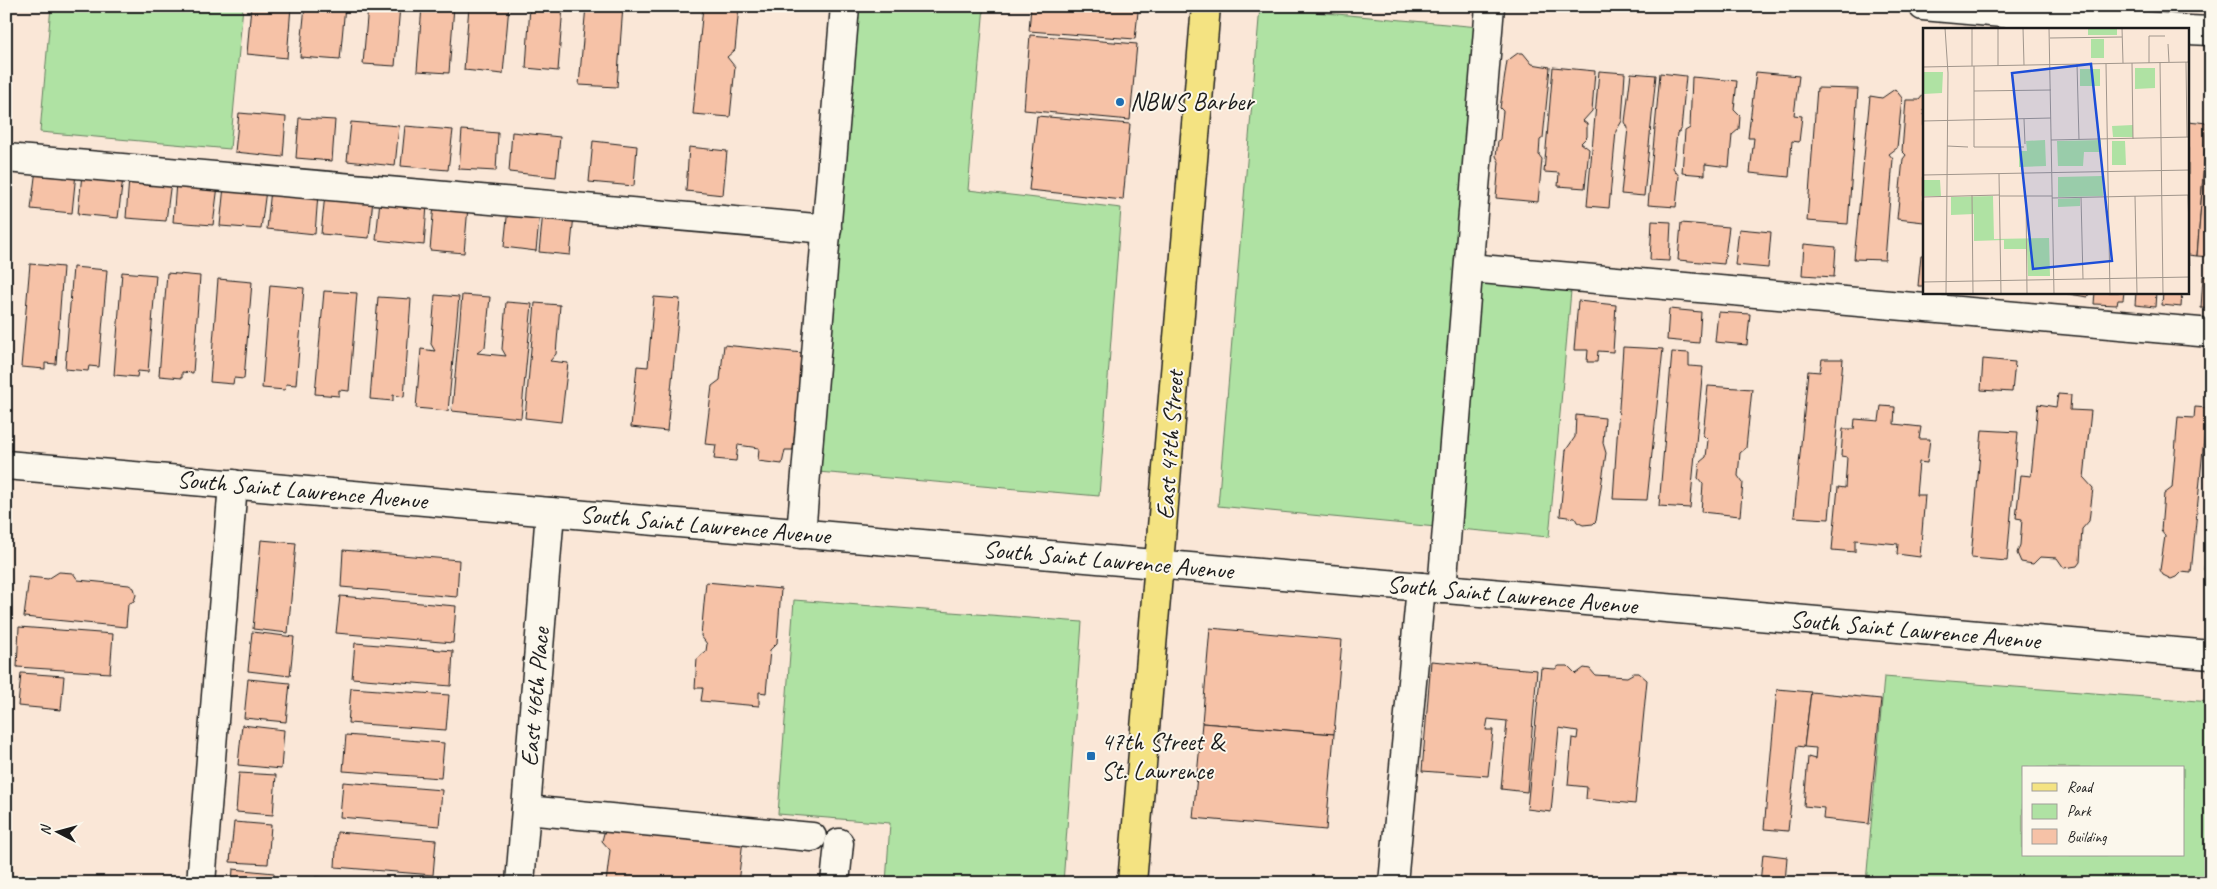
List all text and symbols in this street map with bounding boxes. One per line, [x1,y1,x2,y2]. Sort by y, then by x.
inset map [1923,28,2190,294]
place label: NBWS Barber [1130,86,1255,118]
marker: NBWS Barber [1114,96,1126,108]
street label: East 47th Street [1149,367,1191,521]
street label: South Saint Lawrence Avenue [176,463,430,517]
street label: South Saint Lawrence Avenue [579,498,833,552]
street label: South Saint Lawrence Avenue [982,533,1236,587]
street label: South Saint Lawrence Avenue [1386,568,1640,622]
street label: South Saint Lawrence Avenue [1789,603,2043,657]
street label: East 46th Place [513,625,557,768]
place label: 47th Street & St. Lawrence [1101,726,1226,787]
marker: 47th Street & St. Lawrence [1085,750,1097,762]
legend [2022,766,2184,856]
text: Road [2067,778,2094,797]
text: Park [2067,802,2092,821]
north arrow [32,806,82,856]
text: N [37,823,55,836]
text: Building [2067,828,2107,847]

